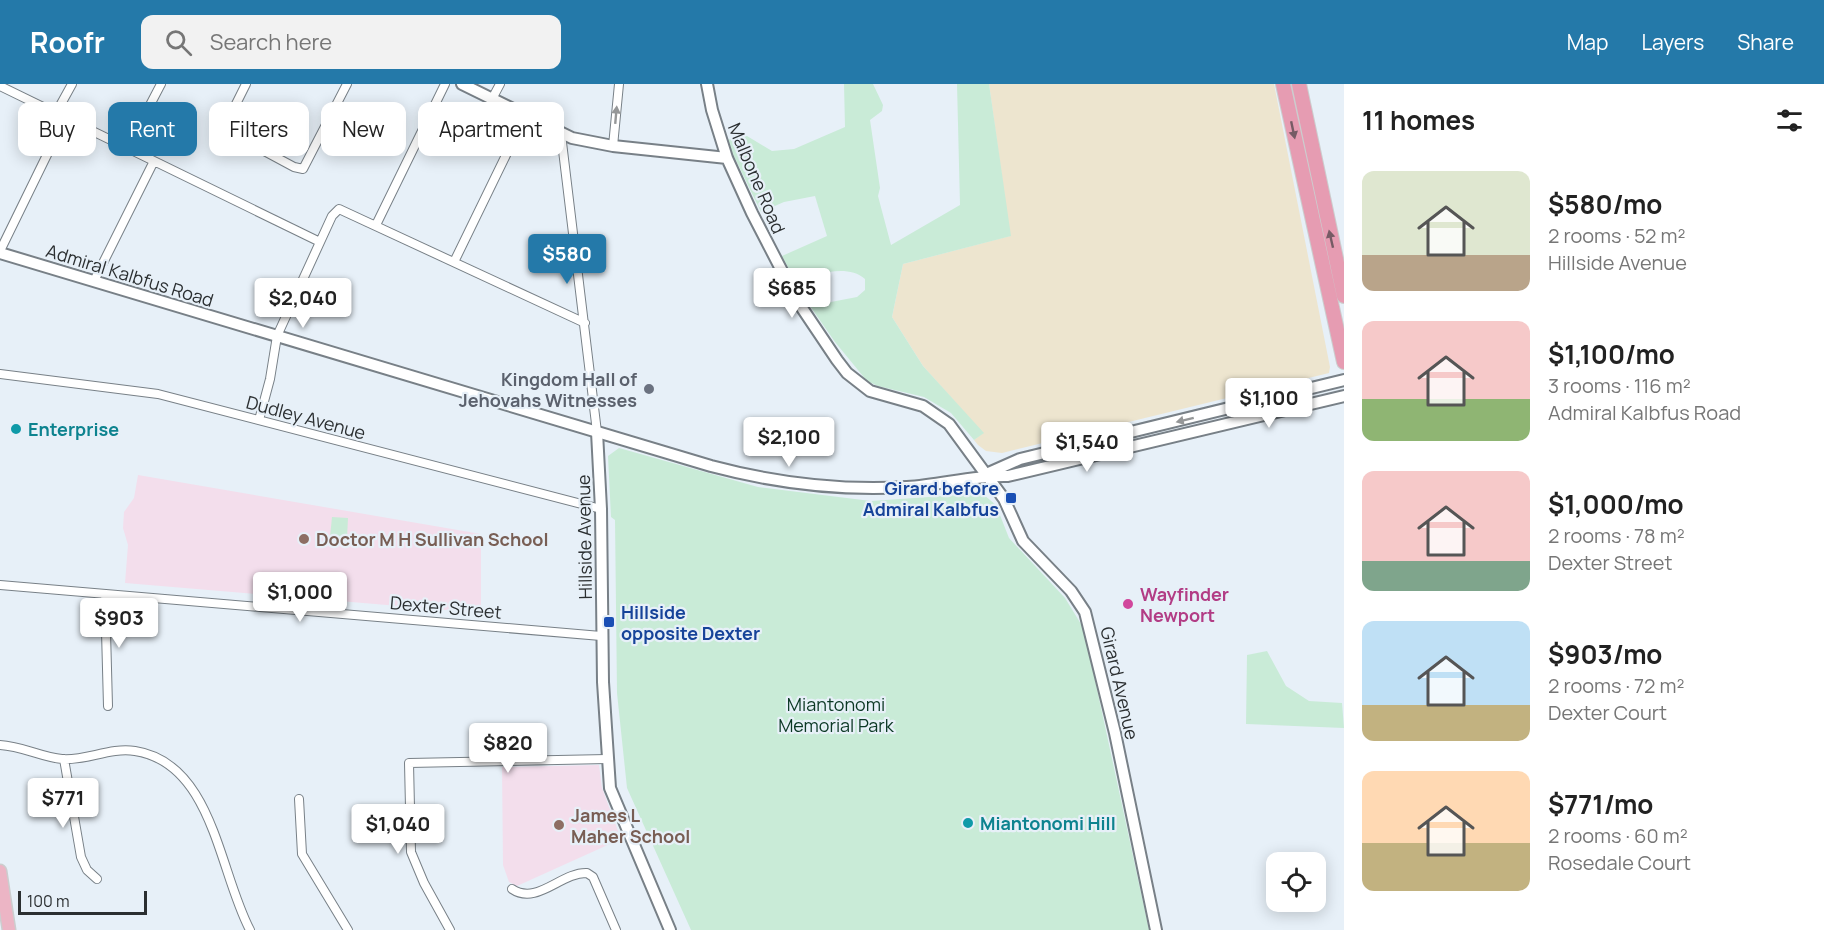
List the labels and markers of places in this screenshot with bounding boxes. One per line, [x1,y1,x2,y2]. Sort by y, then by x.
pin: $580 [531,234,603,285]
pin: $685 [756,268,828,319]
pin: $2,040 [254,278,352,329]
place label: Kingdom Hall of Jehovahs Witnesses [459,367,637,412]
pin: $1,100 [1220,378,1318,429]
marker: Kingdom Hall of Jehovahs Witnesses [642,382,656,396]
place label: Enterprise [28,417,119,441]
pin: $2,100 [740,417,838,468]
marker: Enterprise [9,422,23,436]
pin: $1,540 [1038,422,1136,473]
place label: Girard before Admiral Kalbfus [863,476,999,521]
marker: Girard before Admiral Kalbfus [1004,491,1018,505]
place label: Doctor M H Sullivan School [316,527,549,551]
marker: Doctor M H Sullivan School [297,532,311,546]
pin: $1,000 [251,572,349,623]
place label: Wayfinder Newport [1140,582,1229,627]
marker: Wayfinder Newport [1121,597,1135,611]
pin: $903 [83,598,155,649]
place label: Hillside opposite Dexter [621,600,760,645]
marker: Hillside opposite Dexter [602,615,616,629]
pin: $820 [472,723,544,774]
pin: $771 [27,778,99,829]
place label: James L Maher School [571,803,690,848]
pin: $1,040 [349,804,447,855]
place label: Miantonomi Hill [980,811,1116,835]
marker: Miantonomi Hill [961,816,975,830]
marker: James L Maher School [552,818,566,832]

